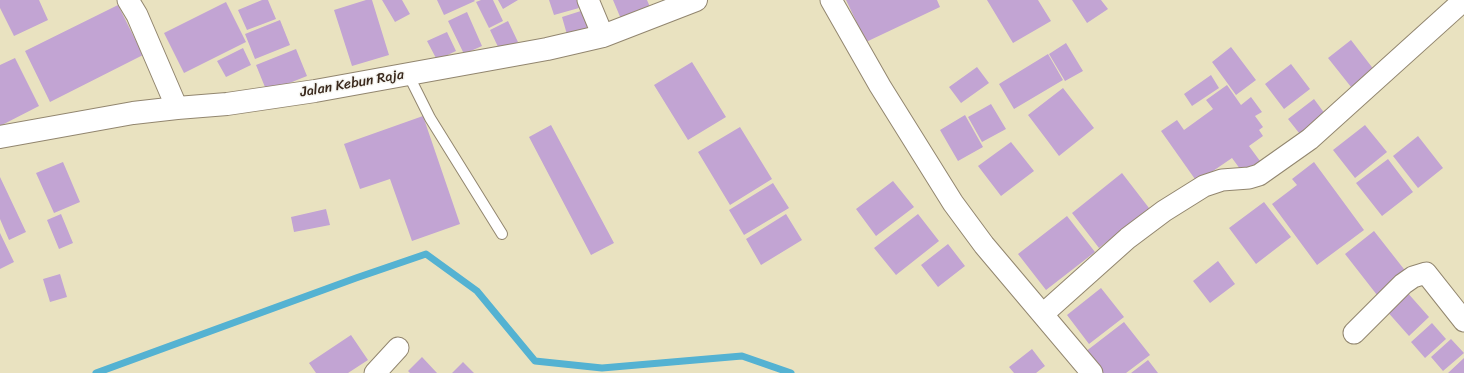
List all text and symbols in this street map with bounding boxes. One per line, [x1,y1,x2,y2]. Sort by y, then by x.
street label: Jalan Kebun Raja [299,67,405,101]

